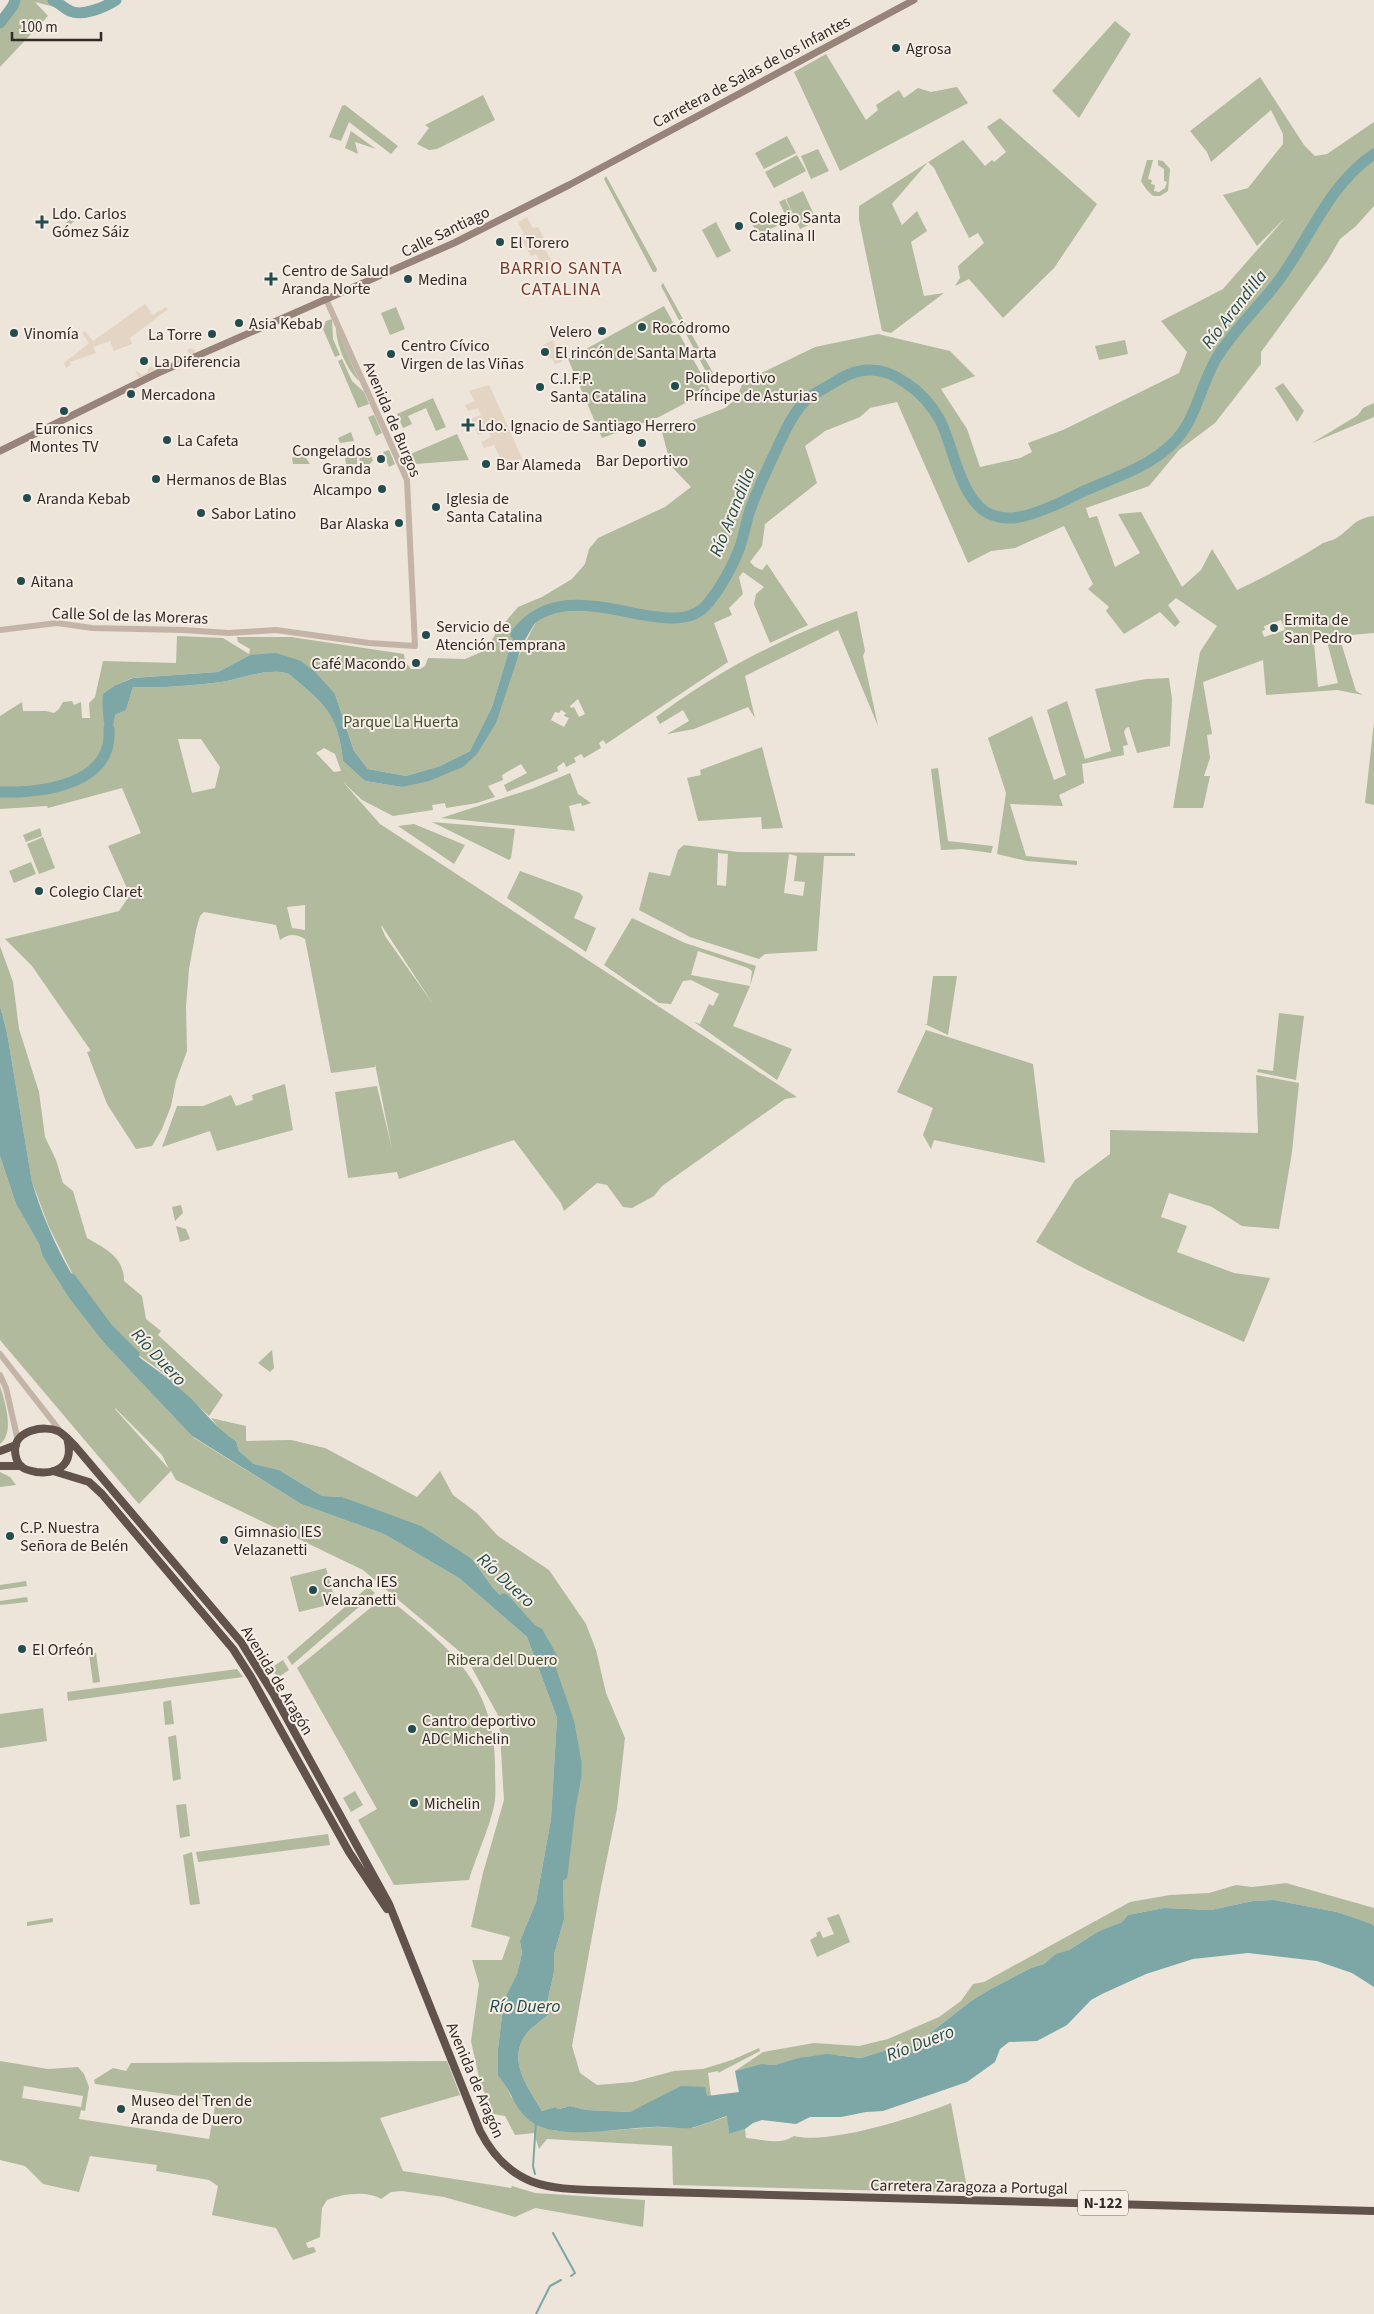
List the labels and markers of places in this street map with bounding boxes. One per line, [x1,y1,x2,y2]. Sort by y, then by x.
place label: Agrosa [906,38,952,60]
marker: Agrosa [890,42,902,54]
place label: Ldo. Carlos Gómez Sáiz [52,203,129,243]
place label: Colegio Santa Catalina II [749,207,841,247]
marker: Ldo. Carlos Gómez Sáiz [36,216,48,228]
marker: Colegio Santa Catalina II [733,220,745,232]
place label: El Torero [510,232,569,254]
marker: El Torero [494,236,506,248]
place label: Centro de Salud Aranda Norte [282,260,389,300]
place label: Medina [418,269,467,291]
marker: Centro de Salud Aranda Norte [264,272,278,286]
marker: Medina [402,273,414,285]
place label: Asia Kebab [249,313,323,335]
marker: Asia Kebab [233,317,245,329]
place label: Rocódromo [652,317,730,339]
place label: Velero [550,321,592,343]
marker: Rocódromo [636,321,648,333]
place label: Vinomía [24,323,79,345]
place label: La Torre [148,324,202,346]
marker: Velero [596,325,608,337]
marker: Vinomía [8,327,20,339]
marker: La Torre [206,328,218,340]
place label: Centro Cívico Virgen de las Viñas [401,335,524,375]
place label: El rincón de Santa Marta [555,342,717,364]
marker: El rincón de Santa Marta [539,346,551,358]
marker: Centro Cívico Virgen de las Viñas [385,348,397,360]
place label: La Diferencia [154,351,241,373]
marker: La Diferencia [138,355,150,367]
place label: Polideportivo Príncipe de Asturias [685,367,818,407]
place label: C.I.F.P. Santa Catalina [550,368,647,408]
marker: Polideportivo Príncipe de Asturias [669,380,681,392]
marker: C.I.F.P. Santa Catalina [534,381,546,393]
place label: Mercadona [141,384,216,406]
marker: Mercadona [125,388,137,400]
marker: Euronics Montes TV [58,405,70,417]
place label: Ldo. Ignacio de Santiago Herrero [478,415,696,437]
place label: Euronics Montes TV [30,418,99,458]
marker: Ldo. Ignacio de Santiago Herrero [462,419,474,431]
place label: La Cafeta [177,430,239,452]
marker: La Cafeta [161,434,173,446]
marker: Bar Deportivo [636,437,648,449]
place label: Congelados Granda [292,440,371,480]
place label: Bar Deportivo [596,450,688,472]
marker: Congelados Granda [375,453,387,465]
place label: Bar Alameda [496,454,581,476]
marker: Bar Alameda [480,458,492,470]
place label: Hermanos de Blas [166,469,287,491]
marker: Hermanos de Blas [150,473,162,485]
place label: Alcampo [313,479,372,501]
marker: Alcampo [376,483,388,495]
place label: Aranda Kebab [37,488,131,510]
place label: Iglesia de Santa Catalina [446,488,543,528]
marker: Aranda Kebab [21,492,33,504]
marker: Iglesia de Santa Catalina [430,501,442,513]
place label: Sabor Latino [211,503,296,525]
marker: Sabor Latino [195,507,207,519]
place label: Bar Alaska [319,513,389,535]
marker: Bar Alaska [393,517,405,529]
place label: Aitana [31,571,74,593]
marker: Aitana [15,575,27,587]
place label: Ermita de San Pedro [1284,609,1352,649]
place label: Servicio de Atención Temprana [436,616,566,656]
marker: Ermita de San Pedro [1268,622,1280,634]
marker: Servicio de Atención Temprana [420,629,432,641]
place label: Café Macondo [312,653,406,675]
marker: Café Macondo [410,657,422,669]
place label: Colegio Claret [49,881,143,903]
marker: Colegio Claret [33,885,45,897]
place label: C.P. Nuestra Señora de Belén [20,1517,128,1557]
place label: Gimnasio IES Velazanetti [234,1521,322,1561]
marker: C.P. Nuestra Señora de Belén [4,1530,16,1542]
marker: Gimnasio IES Velazanetti [218,1534,230,1546]
place label: Cancha IES Velazanetti [323,1571,397,1611]
marker: Cancha IES Velazanetti [307,1584,319,1596]
place label: El Orfeón [32,1639,94,1661]
marker: El Orfeón [16,1643,28,1655]
place label: Cantro deportivo ADC Michelin [422,1710,536,1750]
marker: Cantro deportivo ADC Michelin [406,1723,418,1735]
place label: Michelin [424,1793,480,1815]
marker: Michelin [408,1797,420,1809]
place label: Museo del Tren de Aranda de Duero [131,2090,252,2130]
marker: Museo del Tren de Aranda de Duero [115,2103,127,2115]

